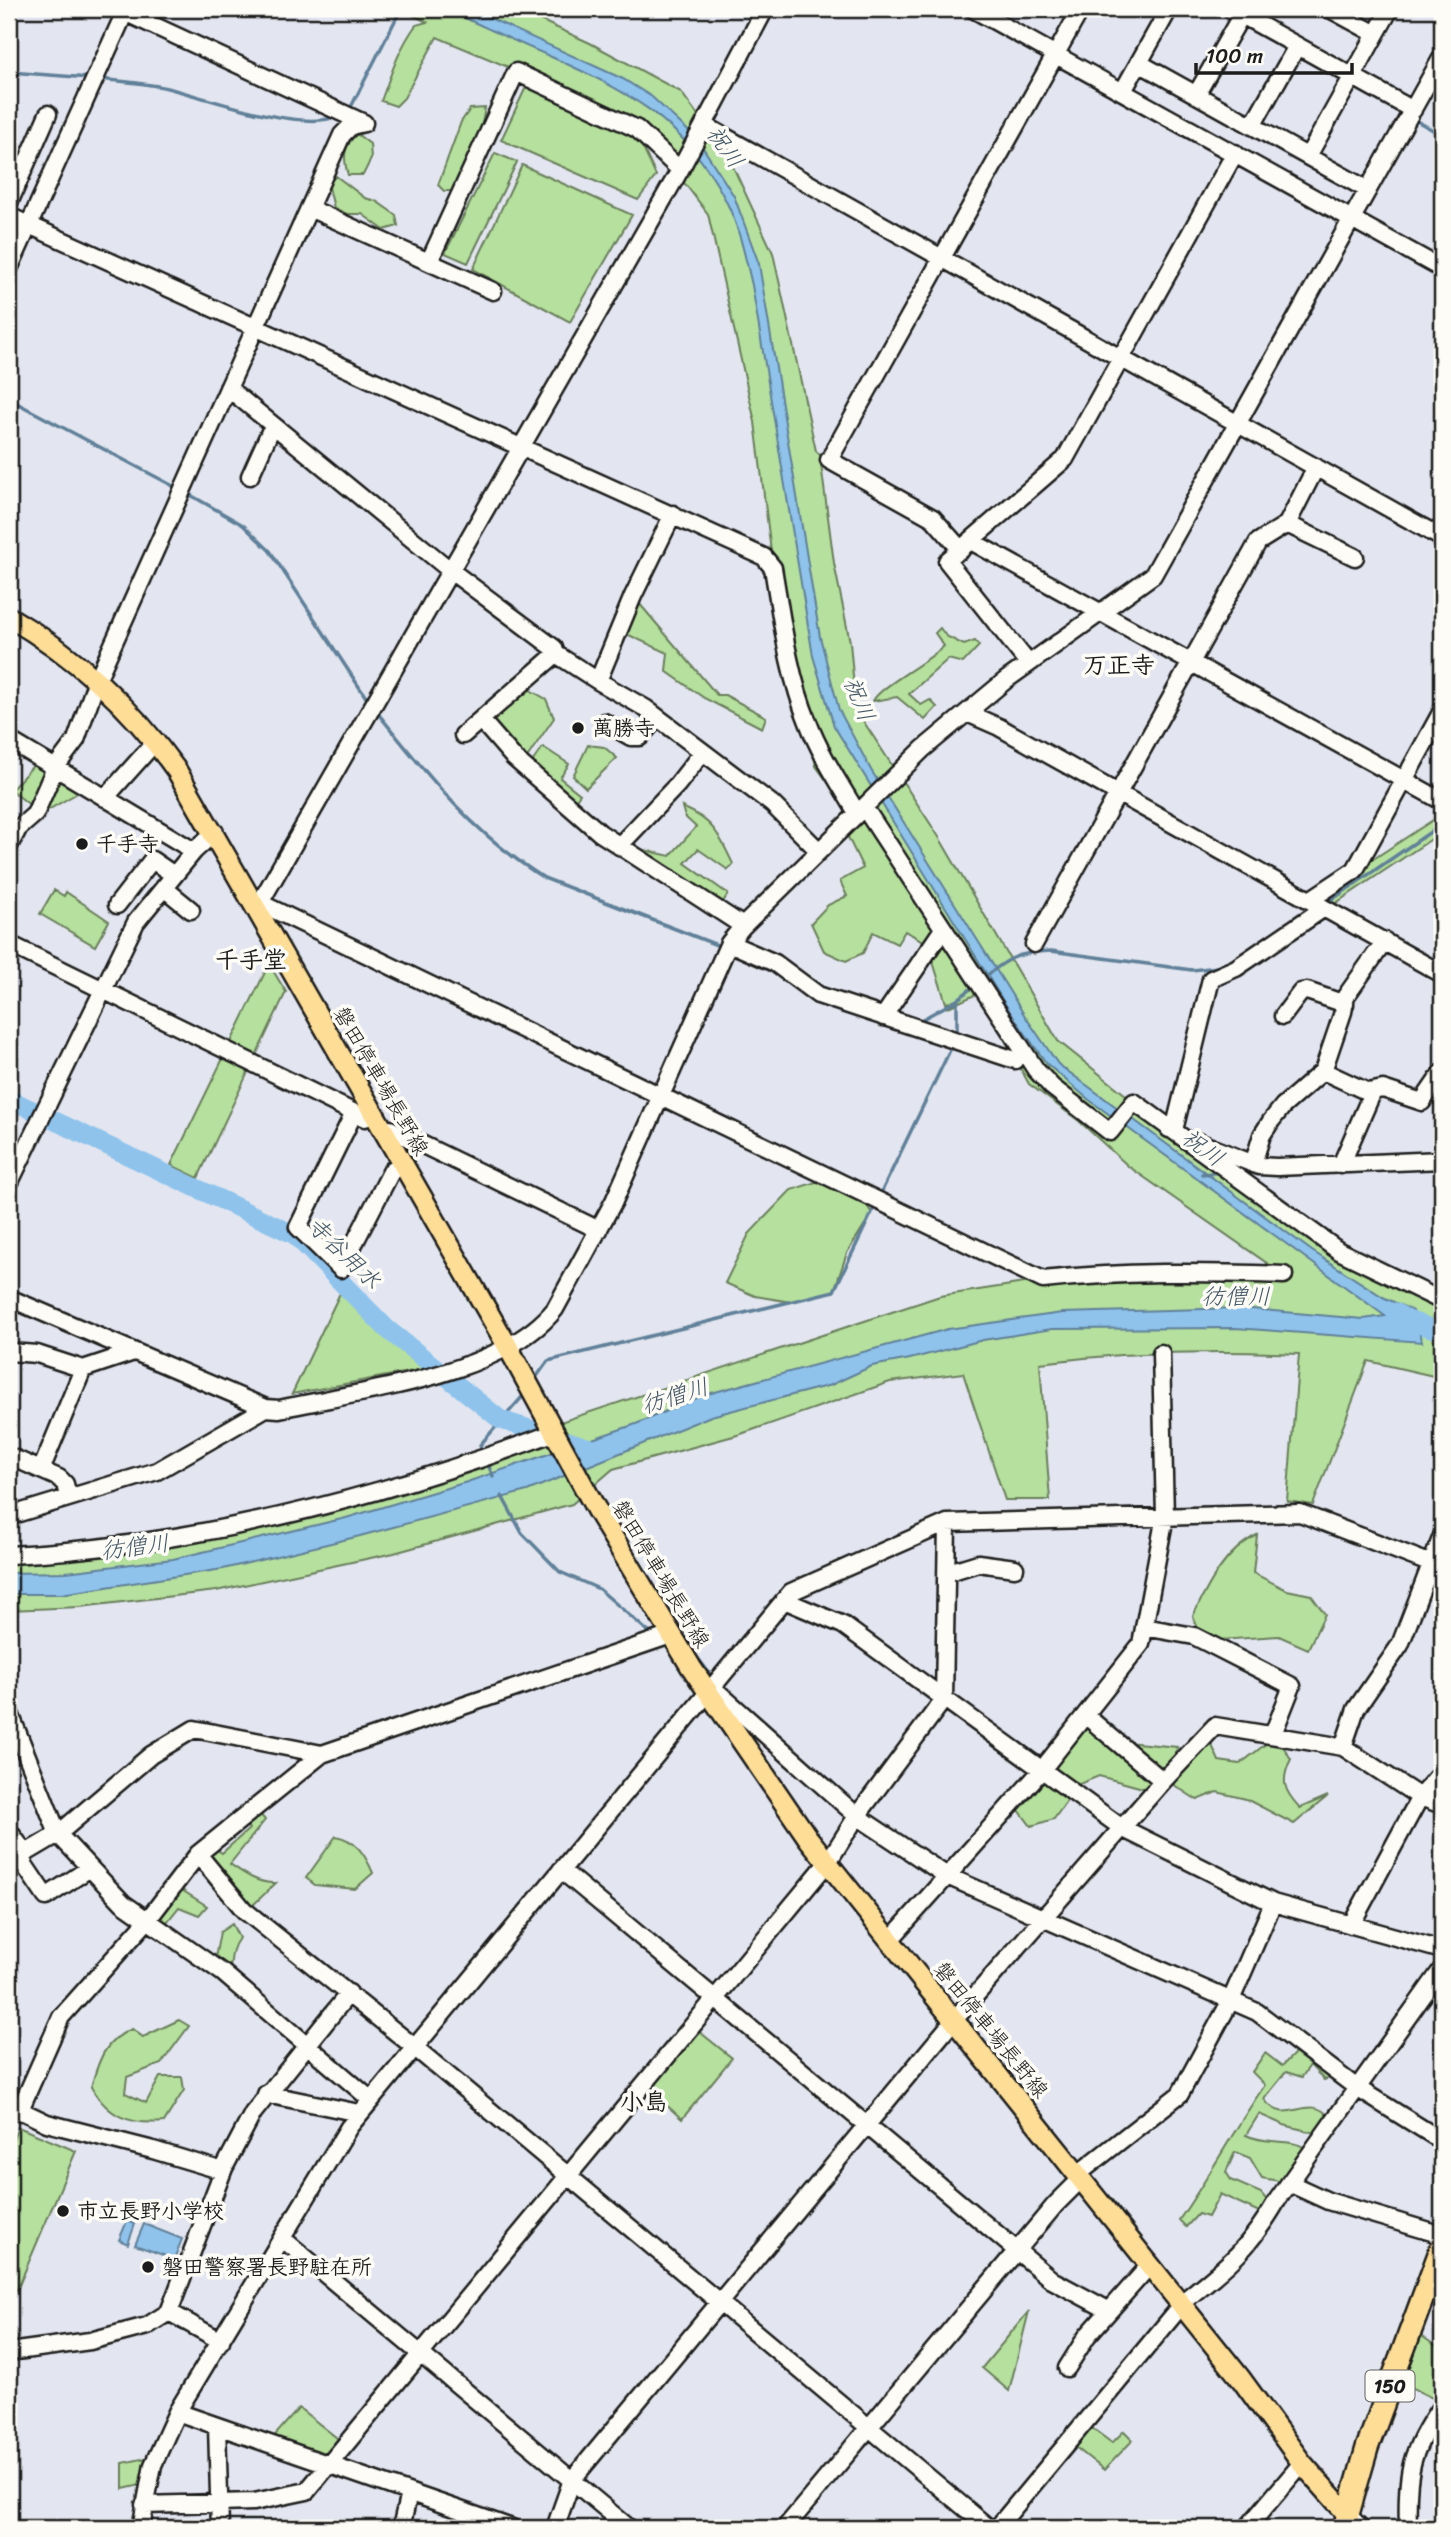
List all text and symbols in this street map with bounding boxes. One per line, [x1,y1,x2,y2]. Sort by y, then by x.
scale bar [1196,32,1351,76]
text: 100 m [1206,37,1263,75]
water label: 祝川 [695,116,755,178]
district label: 万正寺 [1083,644,1155,686]
water label: 祝川 [831,670,887,728]
place label: 萬勝寺 [592,709,655,747]
marker: 萬勝寺 [570,720,586,736]
place label: 千手寺 [96,825,159,863]
marker: 千手寺 [74,836,90,852]
district label: 千手堂 [215,939,287,981]
street label: 磐田停車場長野線 [323,999,439,1163]
water label: 祝川 [1172,1118,1234,1178]
water label: 寺谷用水 [297,1206,391,1300]
water label: 彷僧川 [1202,1276,1271,1317]
water label: 彷僧川 [636,1366,714,1426]
street label: 磐田停車場長野線 [601,1492,721,1656]
water label: 彷僧川 [98,1522,172,1572]
street label: 磐田停車場長野線 [923,1953,1059,2107]
district label: 小島 [620,2081,668,2123]
place label: 市立長野小学校 [77,2192,224,2230]
marker: 市立長野小学校 [55,2203,71,2219]
place label: 磐田警察署長野駐在所 [162,2248,372,2286]
marker: 磐田警察署長野駐在所 [140,2259,156,2275]
road number: 150 [1366,2370,1414,2402]

